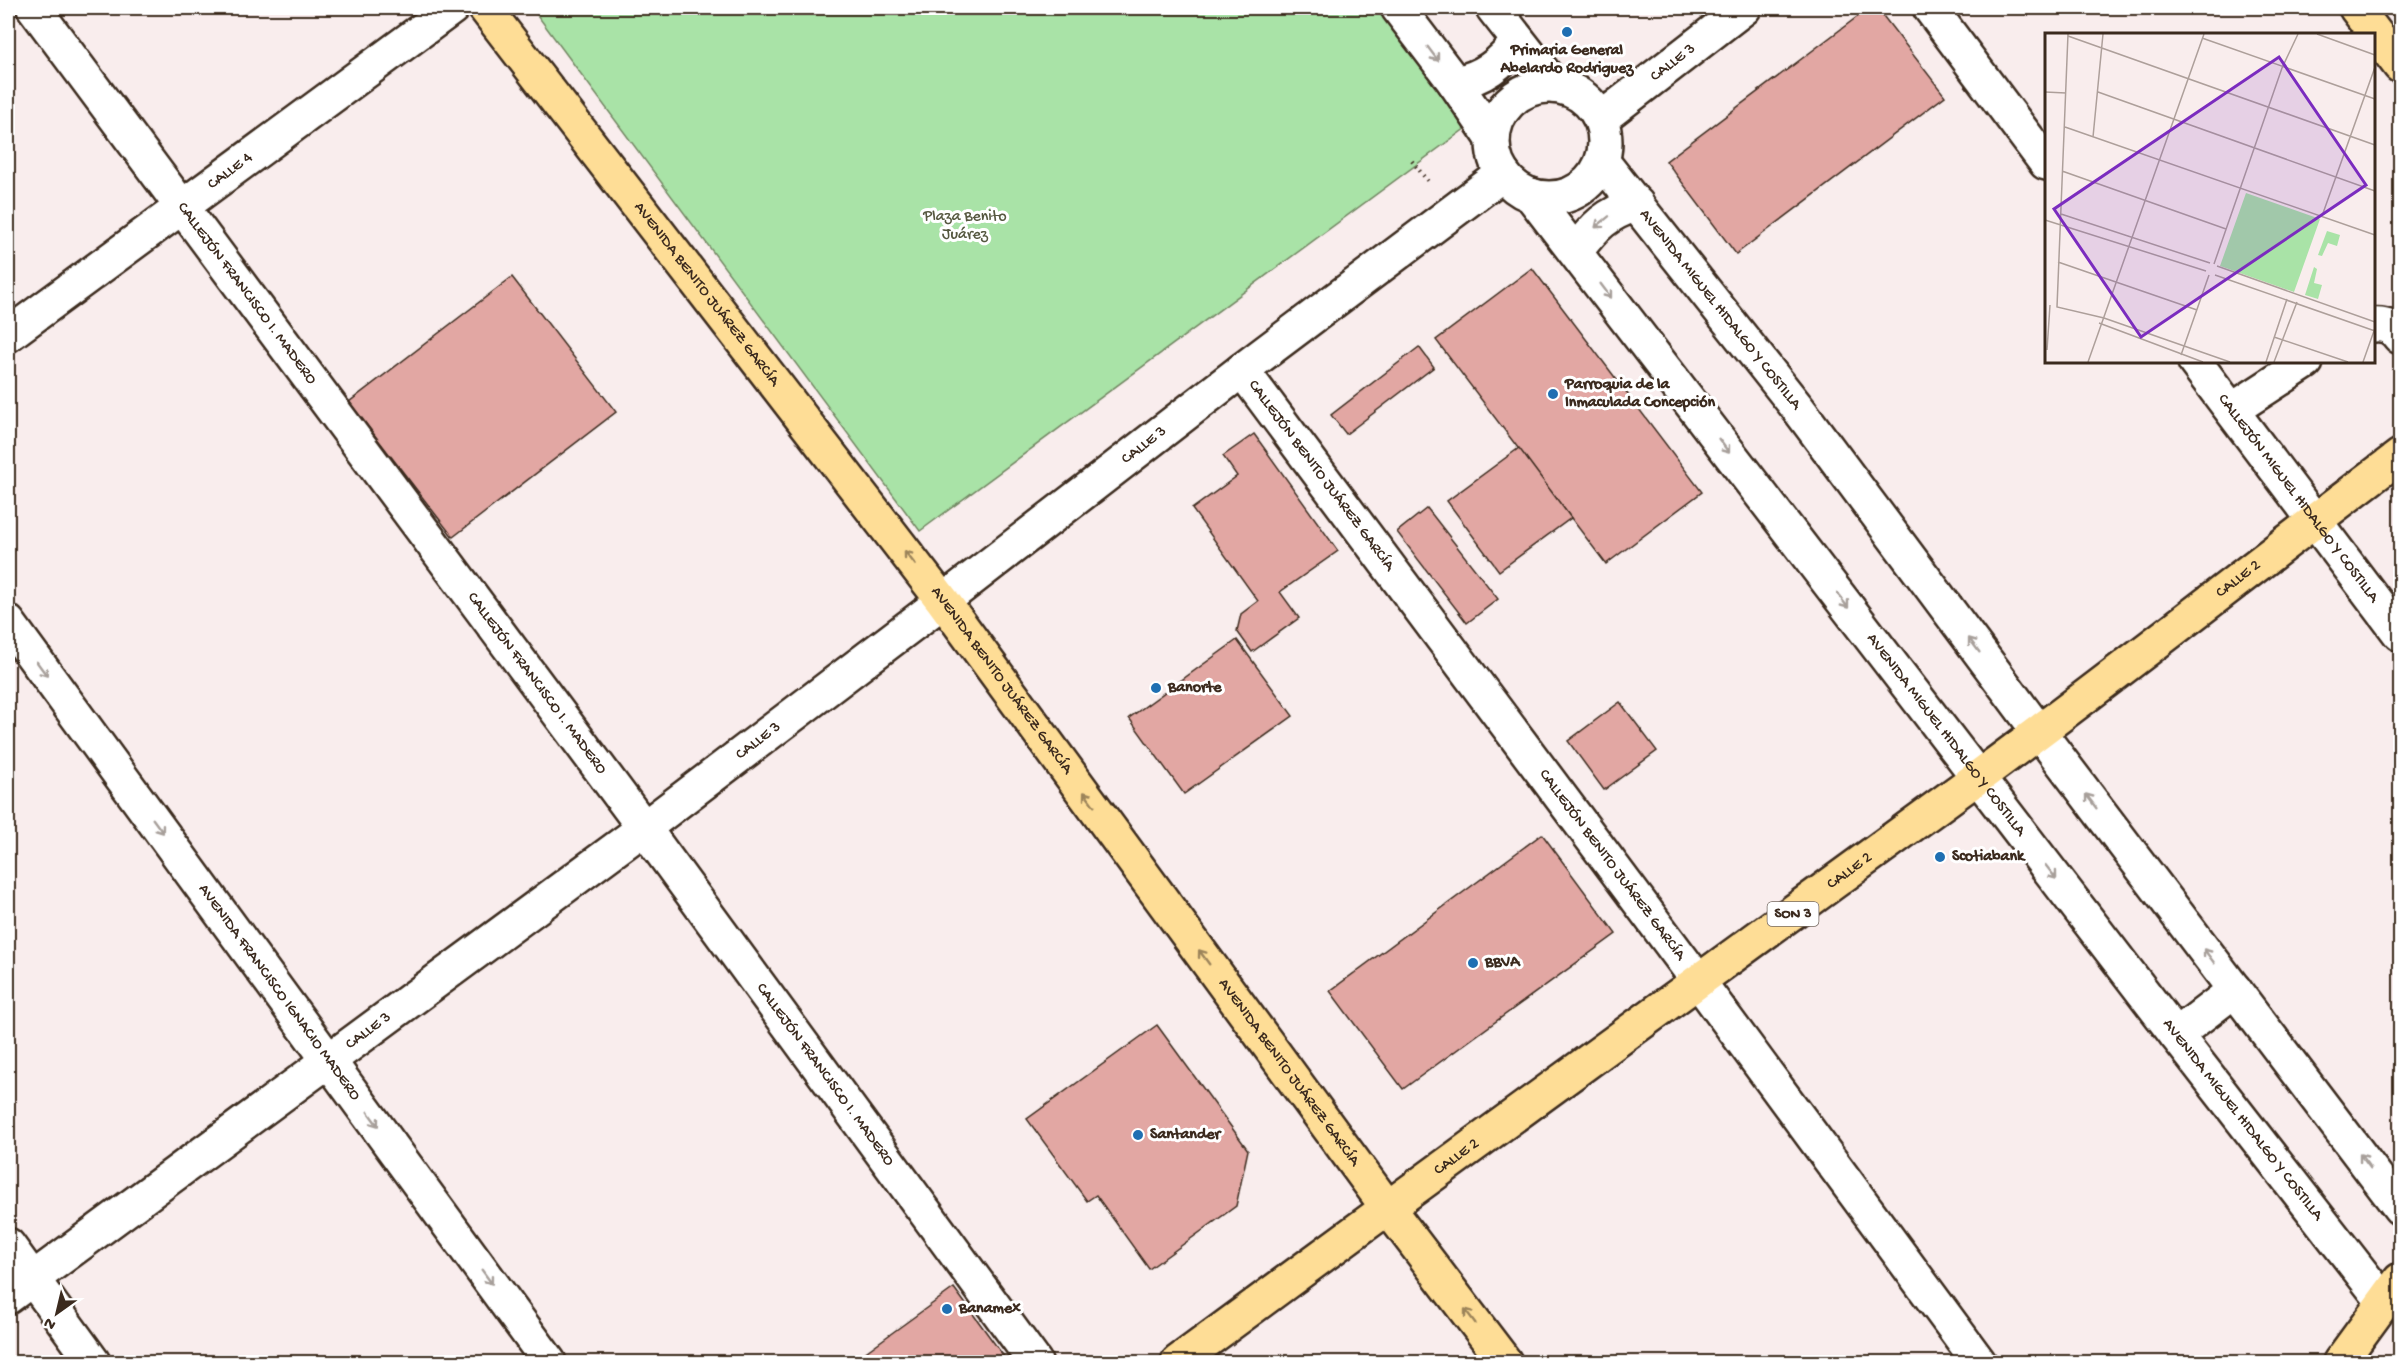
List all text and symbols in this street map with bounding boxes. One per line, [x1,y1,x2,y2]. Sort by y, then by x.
marker: Primaria General Abelardo Rodriguez [1560,25,1574,39]
inset map [2045,33,2375,363]
street label: CALLE 3 [1647,39,1699,86]
place label: Primaria General Abelardo Rodriguez [1500,42,1634,79]
one-way arrow [1427,46,1440,62]
street label: CALLE 4 [204,148,257,194]
street label: CALLEJÓN FRANCISCO I. MADERO [173,199,321,389]
street label: AVENIDA BENITO JUÁREZ GARCÍA [629,199,784,392]
street label: AVENIDA MIGUEL HIDALGO Y COSTILLA [1635,206,1806,415]
park label: Plaza Benito Juárez [922,208,1007,245]
one-way arrow [1594,215,1610,228]
one-way arrow [1600,282,1612,298]
street label: CALLEJÓN BENITO JUÁREZ GARCÍA [1243,376,1399,576]
place label: Parroquia de la Inmaculada Concepción [1564,376,1715,413]
marker: Parroquia de la Inmaculada Concepción [1546,387,1560,401]
street label: CALLEJÓN MIGUEL HIDALGO Y COSTILLA [2213,390,2384,608]
street label: CALLE 3 [1118,422,1171,469]
one-way arrow [1718,437,1731,453]
one-way arrow [904,550,917,566]
street label: CALLE 2 [2212,556,2265,603]
street label: AVENIDA BENITO JUÁREZ GARCÍA [926,583,1077,779]
street label: CALLEJÓN FRANCISCO I. MADERO [463,589,611,779]
one-way arrow [1836,592,1849,608]
street label: AVENIDA MIGUEL HIDALGO Y COSTILLA [1862,630,2031,842]
one-way arrow [1968,637,1980,653]
one-way arrow [36,661,48,677]
place label: Banorte [1167,679,1222,698]
marker: Banorte [1149,681,1163,695]
street label: CALLE 3 [732,718,785,764]
street label: CALLEJÓN BENITO JUÁREZ GARCÍA [1534,766,1690,966]
one-way arrow [1082,792,1095,808]
one-way arrow [2085,793,2097,809]
one-way arrow [152,818,164,834]
street label: CALLE 2 [1824,848,1876,894]
place label: Scotiabank [1952,848,2026,867]
marker: Scotiabank [1933,850,1947,864]
one-way arrow [2044,864,2057,880]
street label: AVENIDA FRANCISCO IGNACIO MADERO [193,881,365,1105]
road number: SON 3 [1768,902,1818,926]
one-way arrow [2203,948,2215,964]
one-way arrow [1197,949,1210,965]
place label: BBVA [1484,954,1521,973]
marker: BBVA [1466,956,1480,970]
street label: AVENIDA BENITO JUÁREZ GARCÍA [1214,975,1365,1171]
street label: CALLEJÓN FRANCISCO I. MADERO [751,980,898,1170]
street label: CALLE 3 [342,1008,395,1054]
street label: AVENIDA MIGUEL HIDALGO Y COSTILLA [2158,1015,2328,1226]
one-way arrow [367,1111,379,1127]
place label: Santander [1150,1126,1223,1145]
marker: Santander [1131,1128,1145,1142]
street label: CALLE 2 [1431,1134,1483,1180]
one-way arrow [2359,1154,2371,1170]
one-way arrow [481,1268,493,1284]
north arrow [27,1283,87,1343]
place label: Banamex [958,1300,1021,1319]
marker: Banamex [940,1302,954,1316]
one-way arrow [1463,1308,1476,1324]
text: N [40,1311,60,1333]

